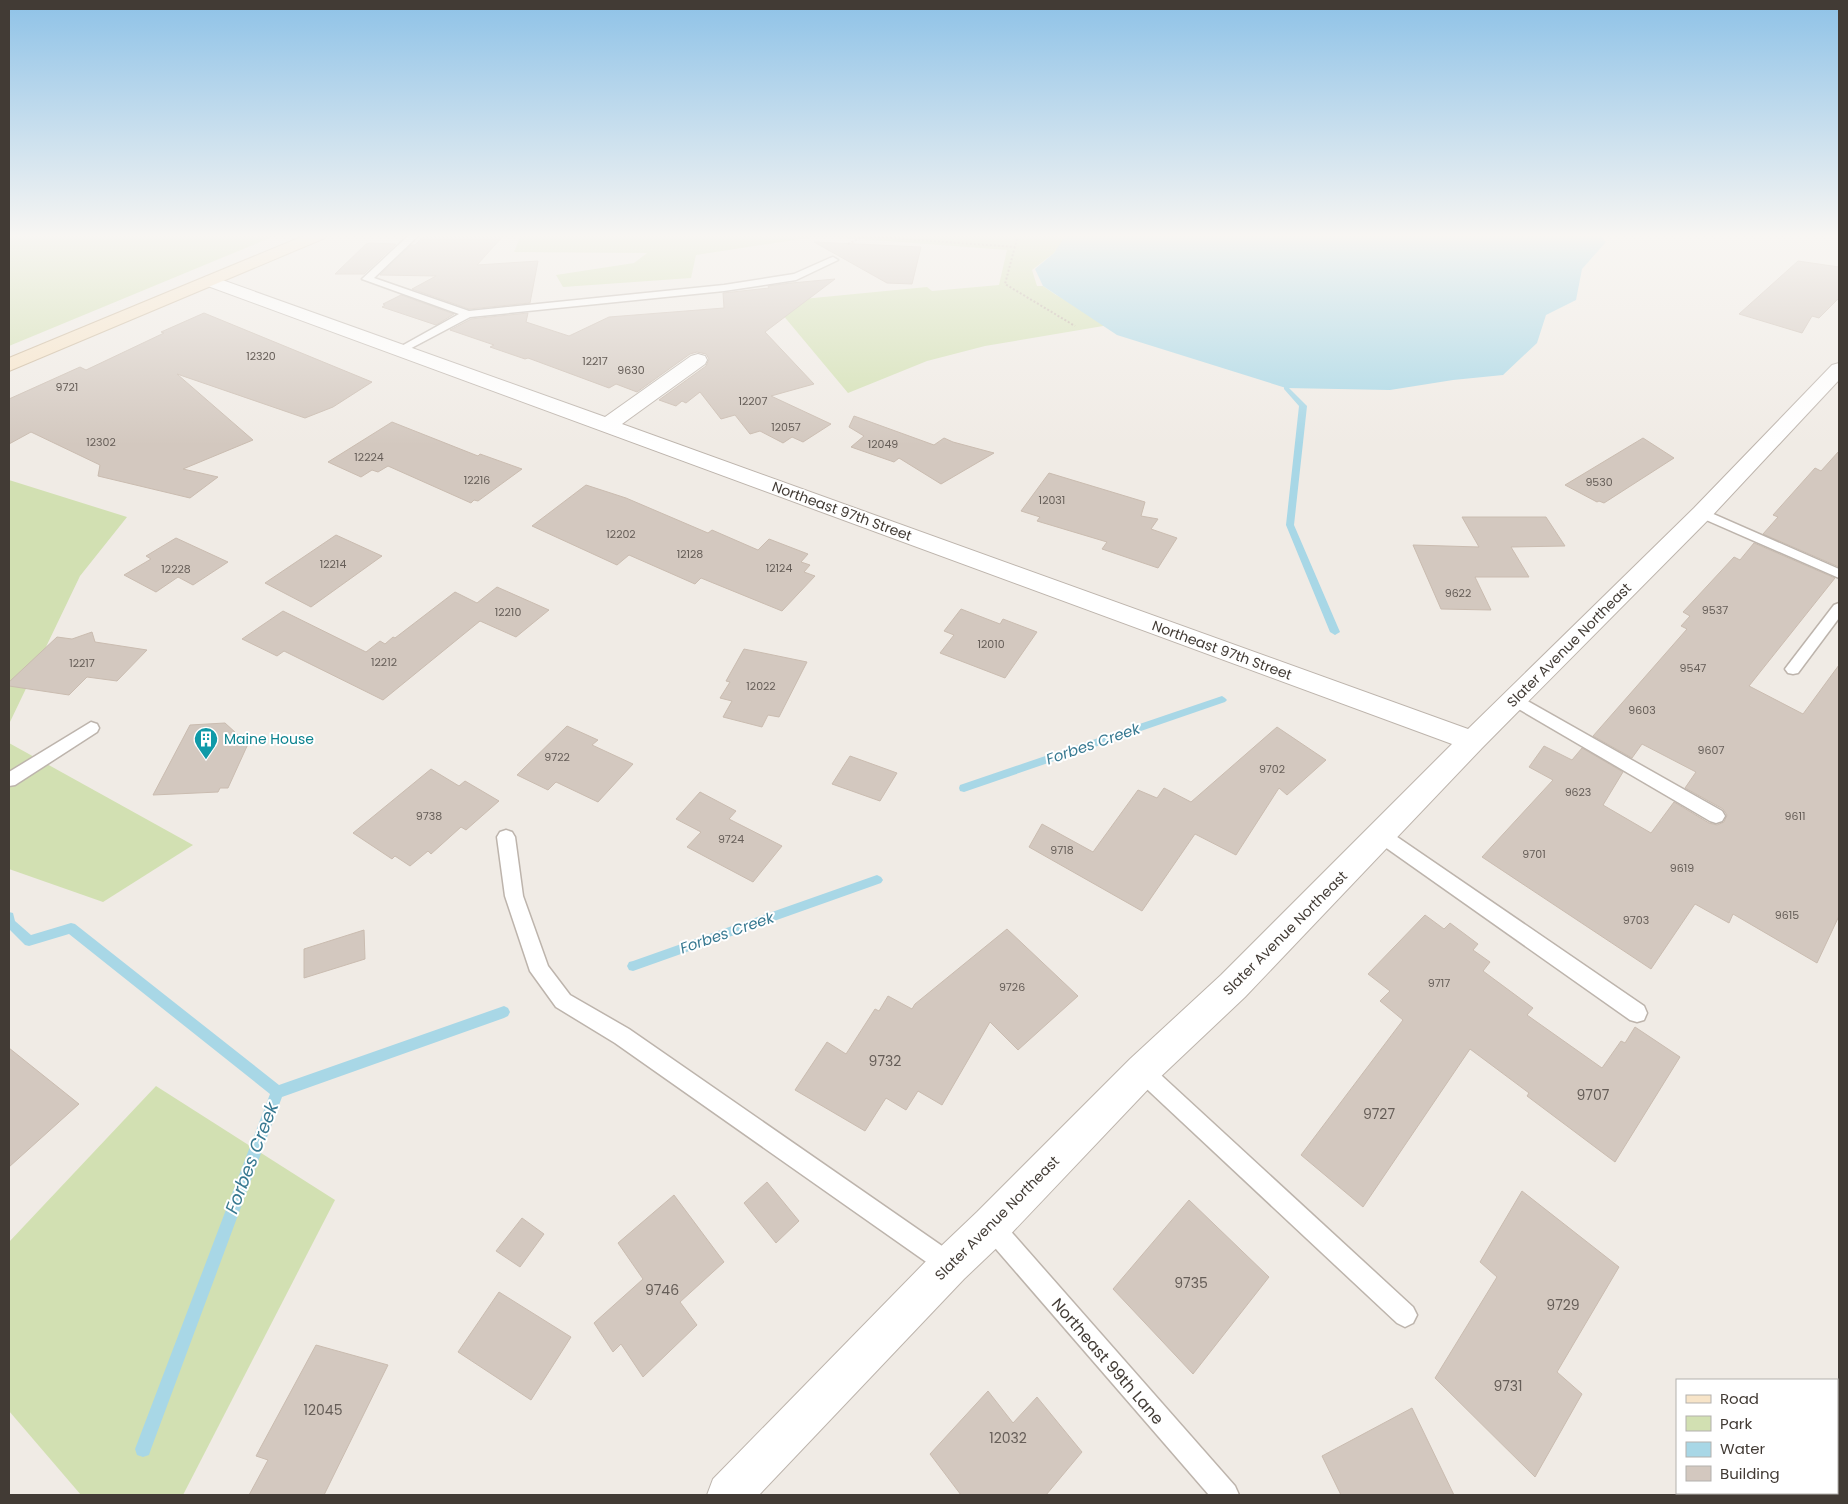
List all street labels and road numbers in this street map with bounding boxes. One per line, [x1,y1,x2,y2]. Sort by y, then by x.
street label: Northeast 97th Street [769,476,915,546]
street label: Slater Avenue Northeast [1502,578,1636,712]
street label: Northeast 97th Street [1149,615,1295,685]
street label: Slater Avenue Northeast [1218,866,1352,1000]
street label: Slater Avenue Northeast [930,1151,1064,1285]
street label: Northeast 99th Lane [1046,1293,1169,1430]

